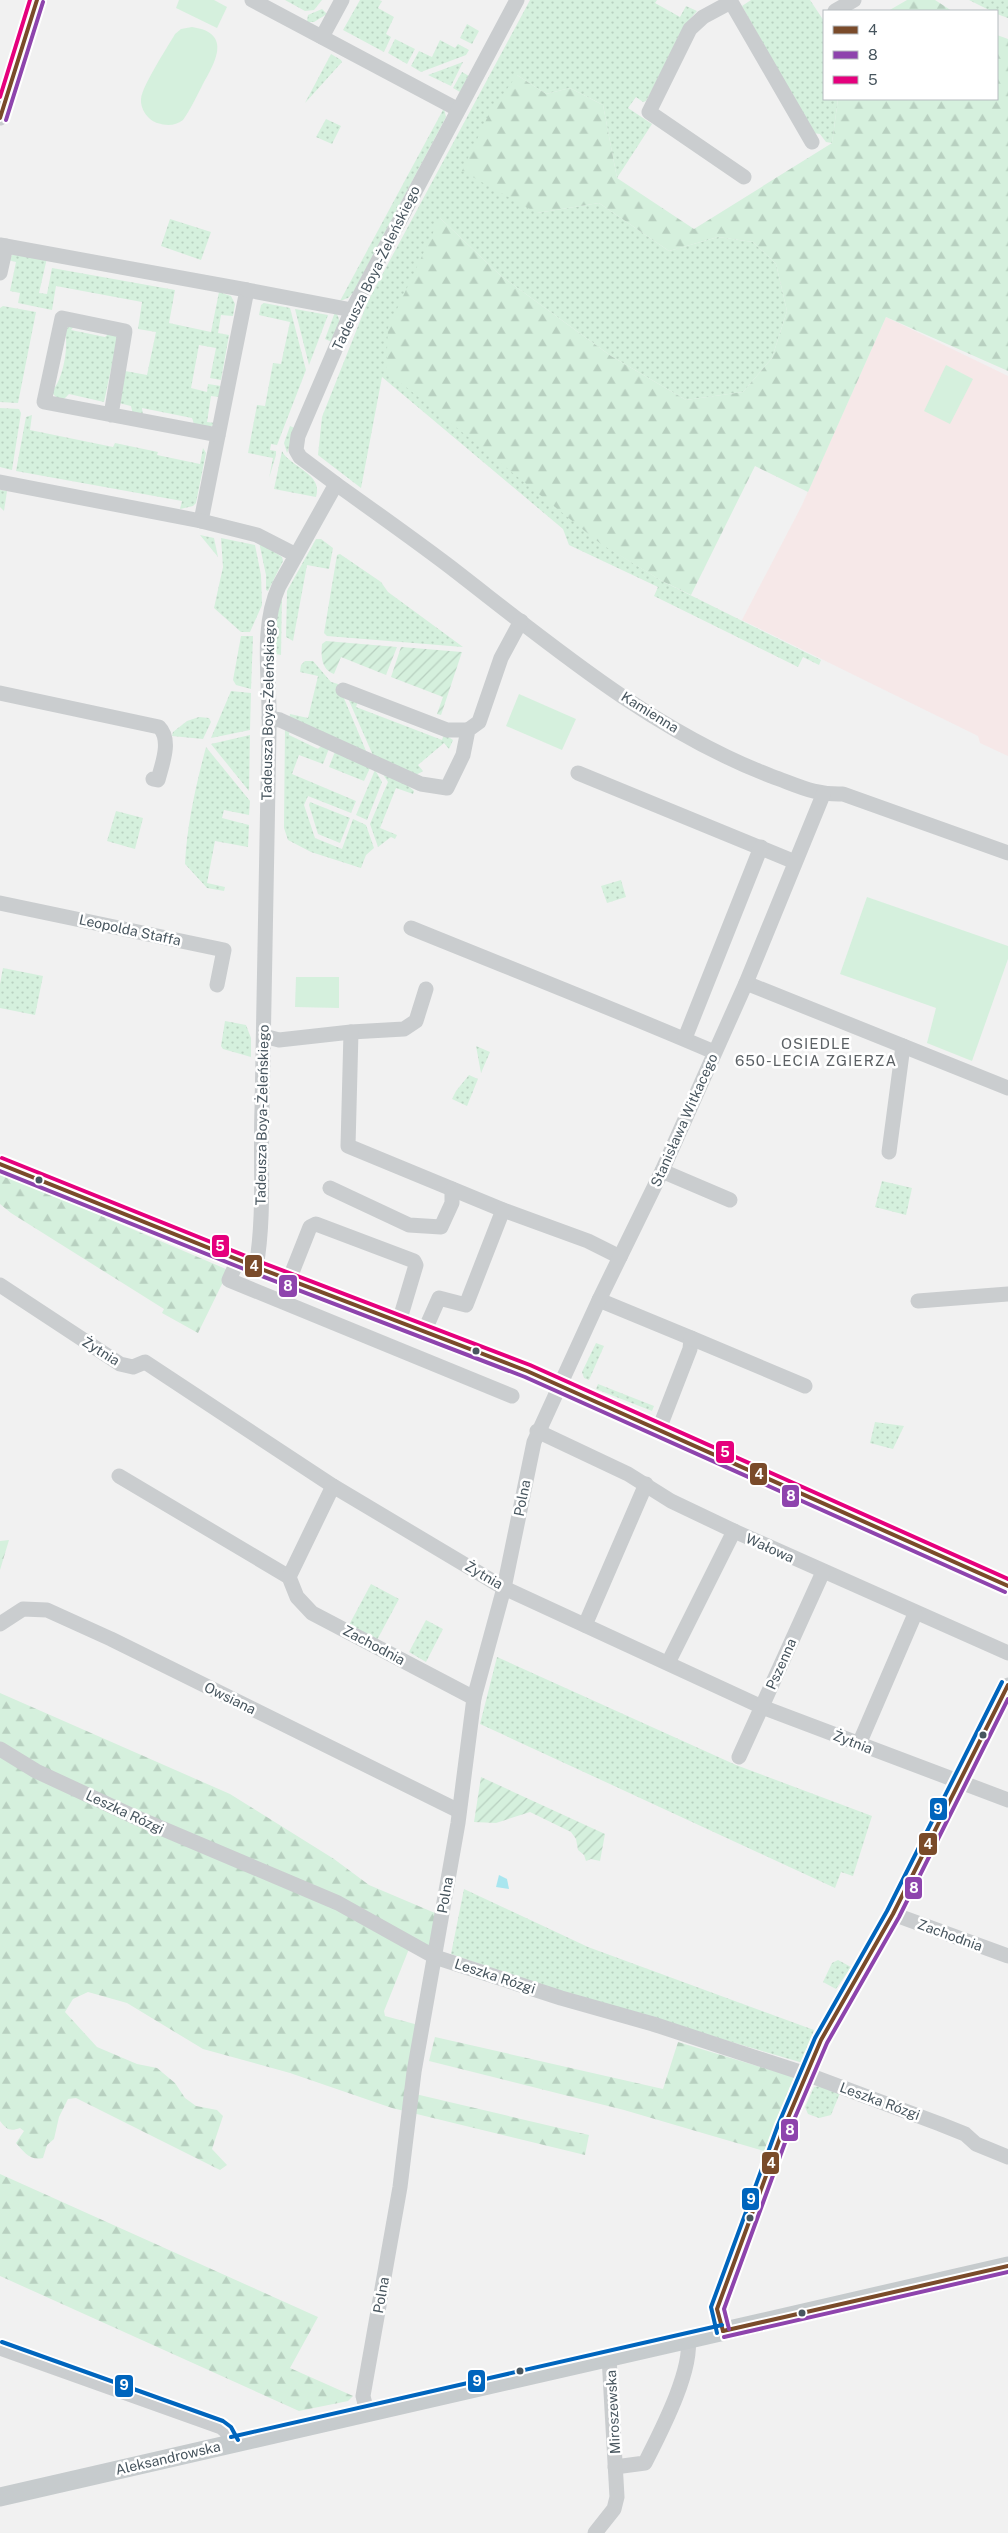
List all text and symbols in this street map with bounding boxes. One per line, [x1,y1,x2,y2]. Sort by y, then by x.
legend [823,10,998,100]
text: 4 [868,21,877,38]
text: 8 [868,46,878,63]
text: 5 [868,71,878,88]
street label: Tadeusza Boya-Żeleńskiego [327,182,423,353]
street label: Tadeusza Boya-Żeleńskiego [256,619,278,801]
street label: Kamienna [618,688,682,736]
street label: Leopolda Staffa [78,911,182,949]
street label: Tadeusza Boya-Żeleńskiego [250,1024,272,1206]
district label: OSIEDLE 650-LECIA ZGIERZA [735,1035,897,1069]
street label: Stanisława Witkacego [647,1051,721,1189]
unlabelled marker [34,1175,44,1185]
line badge: 5 [211,1234,230,1258]
text: 5 [215,1238,225,1254]
line badge: 4 [244,1254,263,1278]
text: 4 [249,1258,259,1274]
line badge: 8 [278,1274,298,1298]
text: 8 [283,1278,293,1294]
street label: Żytnia [79,1332,124,1369]
unlabelled marker [471,1346,481,1356]
line badge: 5 [715,1440,735,1464]
text: 5 [720,1444,730,1460]
line badge: 4 [749,1462,768,1486]
text: 4 [754,1466,764,1482]
street label: Polna [511,1478,533,1518]
line badge: 8 [781,1484,800,1508]
text: 8 [786,1488,796,1504]
street label: Wałowa [743,1530,797,1566]
street label: Żytnia [462,1556,507,1592]
street label: Zachodnia [340,1622,408,1668]
street label: Pszenna [763,1636,799,1692]
street label: Owsiana [202,1679,258,1717]
street label: Żytnia [831,1725,876,1757]
unlabelled marker [978,1730,988,1740]
street label: Leszka Rózgi [84,1787,166,1837]
line badge: 9 [929,1797,948,1821]
text: 9 [933,1801,943,1817]
line badge: 4 [918,1832,938,1856]
text: 4 [923,1836,933,1852]
street label: Polna [434,1876,456,1914]
line badge: 8 [904,1876,923,1900]
text: 8 [909,1880,919,1896]
street label: Zachodnia [915,1916,985,1954]
street label: Leszka Rózgi [453,1955,537,1997]
street label: Leszka Rózgi [838,2079,922,2123]
line badge: 8 [780,2118,799,2142]
text: 8 [785,2122,795,2138]
line badge: 4 [761,2151,780,2175]
text: 4 [766,2155,776,2171]
line badge: 9 [741,2187,760,2211]
text: 9 [746,2191,756,2207]
unlabelled marker [745,2213,755,2223]
street label: Polna [370,2276,392,2314]
unlabelled marker [797,2308,807,2318]
unlabelled marker [515,2366,525,2376]
line badge: 9 [467,2369,486,2393]
street label: Miroszewska [603,2370,623,2454]
text: 9 [472,2373,482,2389]
line badge: 9 [114,2374,134,2398]
text: 9 [119,2377,129,2393]
street label: Aleksandrowska [114,2438,222,2478]

